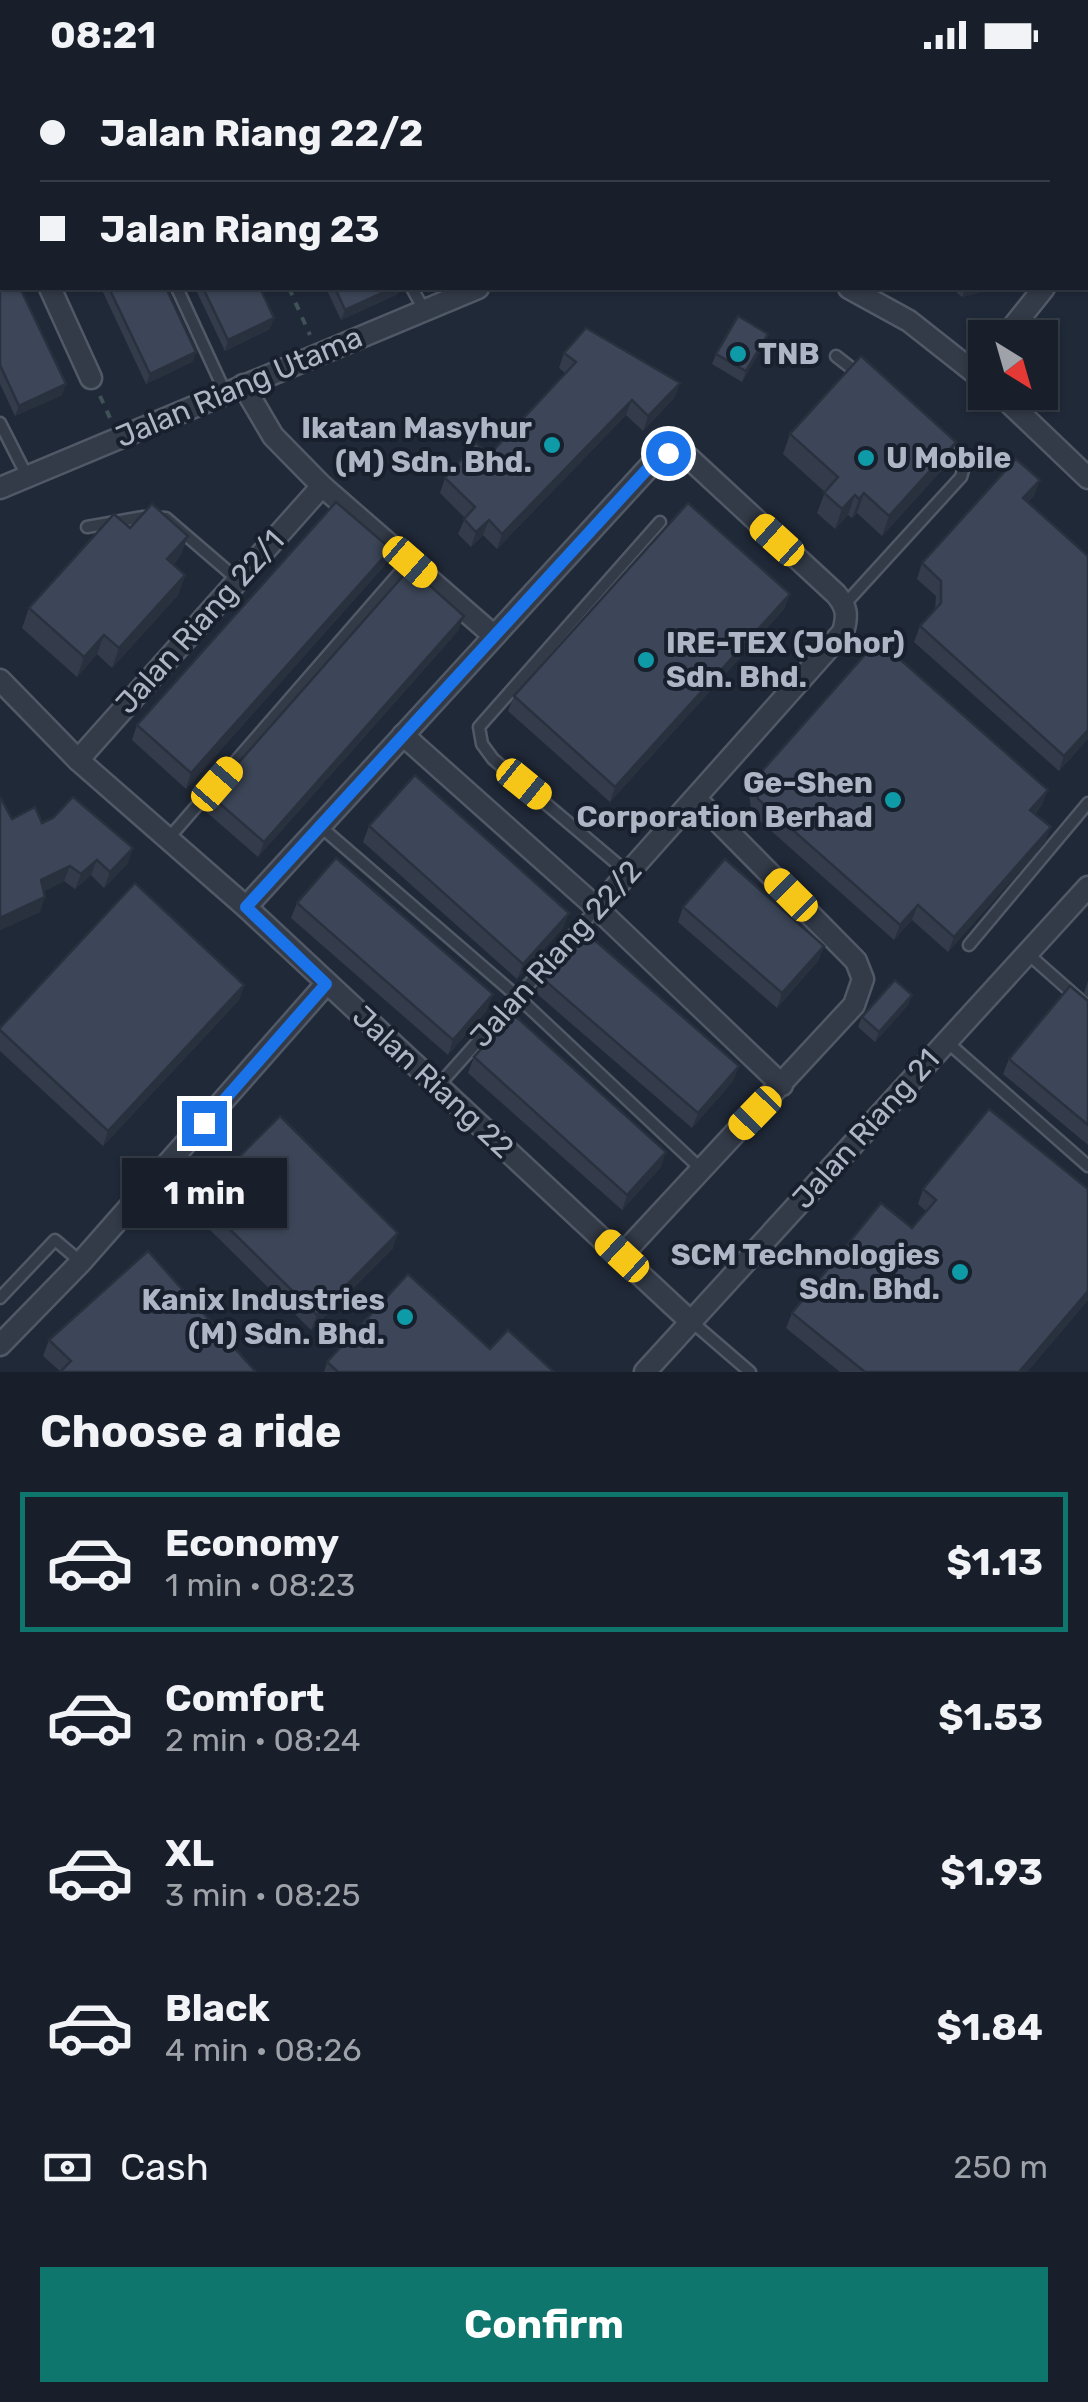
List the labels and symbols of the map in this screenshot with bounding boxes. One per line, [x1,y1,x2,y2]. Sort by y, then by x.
street label: Jalan Riang Utama [110,319,368,455]
north arrow [968,320,1058,410]
place label: TNB [758,336,820,372]
marker: TNB [727,343,749,365]
place label: Ikatan Masyhur (M) Sdn. Bhd. [301,410,532,480]
route start [646,431,691,476]
marker: Ikatan Masyhur (M) Sdn. Bhd. [541,434,563,456]
place label: U Mobile [886,440,1011,476]
marker: U Mobile [855,447,877,469]
car [745,509,809,571]
street label: Jalan Riang 22/1 [108,523,292,721]
car [378,531,442,593]
place label: IRE-TEX (Johor) Sdn. Bhd. [666,625,905,695]
marker: IRE-TEX (Johor) Sdn. Bhd. [635,649,657,671]
car [186,752,248,816]
car [491,753,557,815]
place label: Ge-Shen Corporation Berhad [577,765,873,835]
marker: Ge-Shen Corporation Berhad [882,789,904,811]
street label: Jalan Riang 22/2 [463,853,649,1055]
car [759,863,823,927]
street label: Jalan Riang 22 [345,998,521,1166]
street label: Jalan Riang 21 [785,1042,947,1216]
car [723,1081,787,1145]
route end [182,1101,227,1146]
callout: 1 min [121,1158,286,1228]
car [590,1225,654,1287]
place label: SCM Technologies Sdn. Bhd. [671,1237,940,1307]
marker: SCM Technologies Sdn. Bhd. [949,1261,971,1283]
place label: Kanix Industries (M) Sdn. Bhd. [141,1282,385,1352]
marker: Kanix Industries (M) Sdn. Bhd. [394,1306,416,1328]

